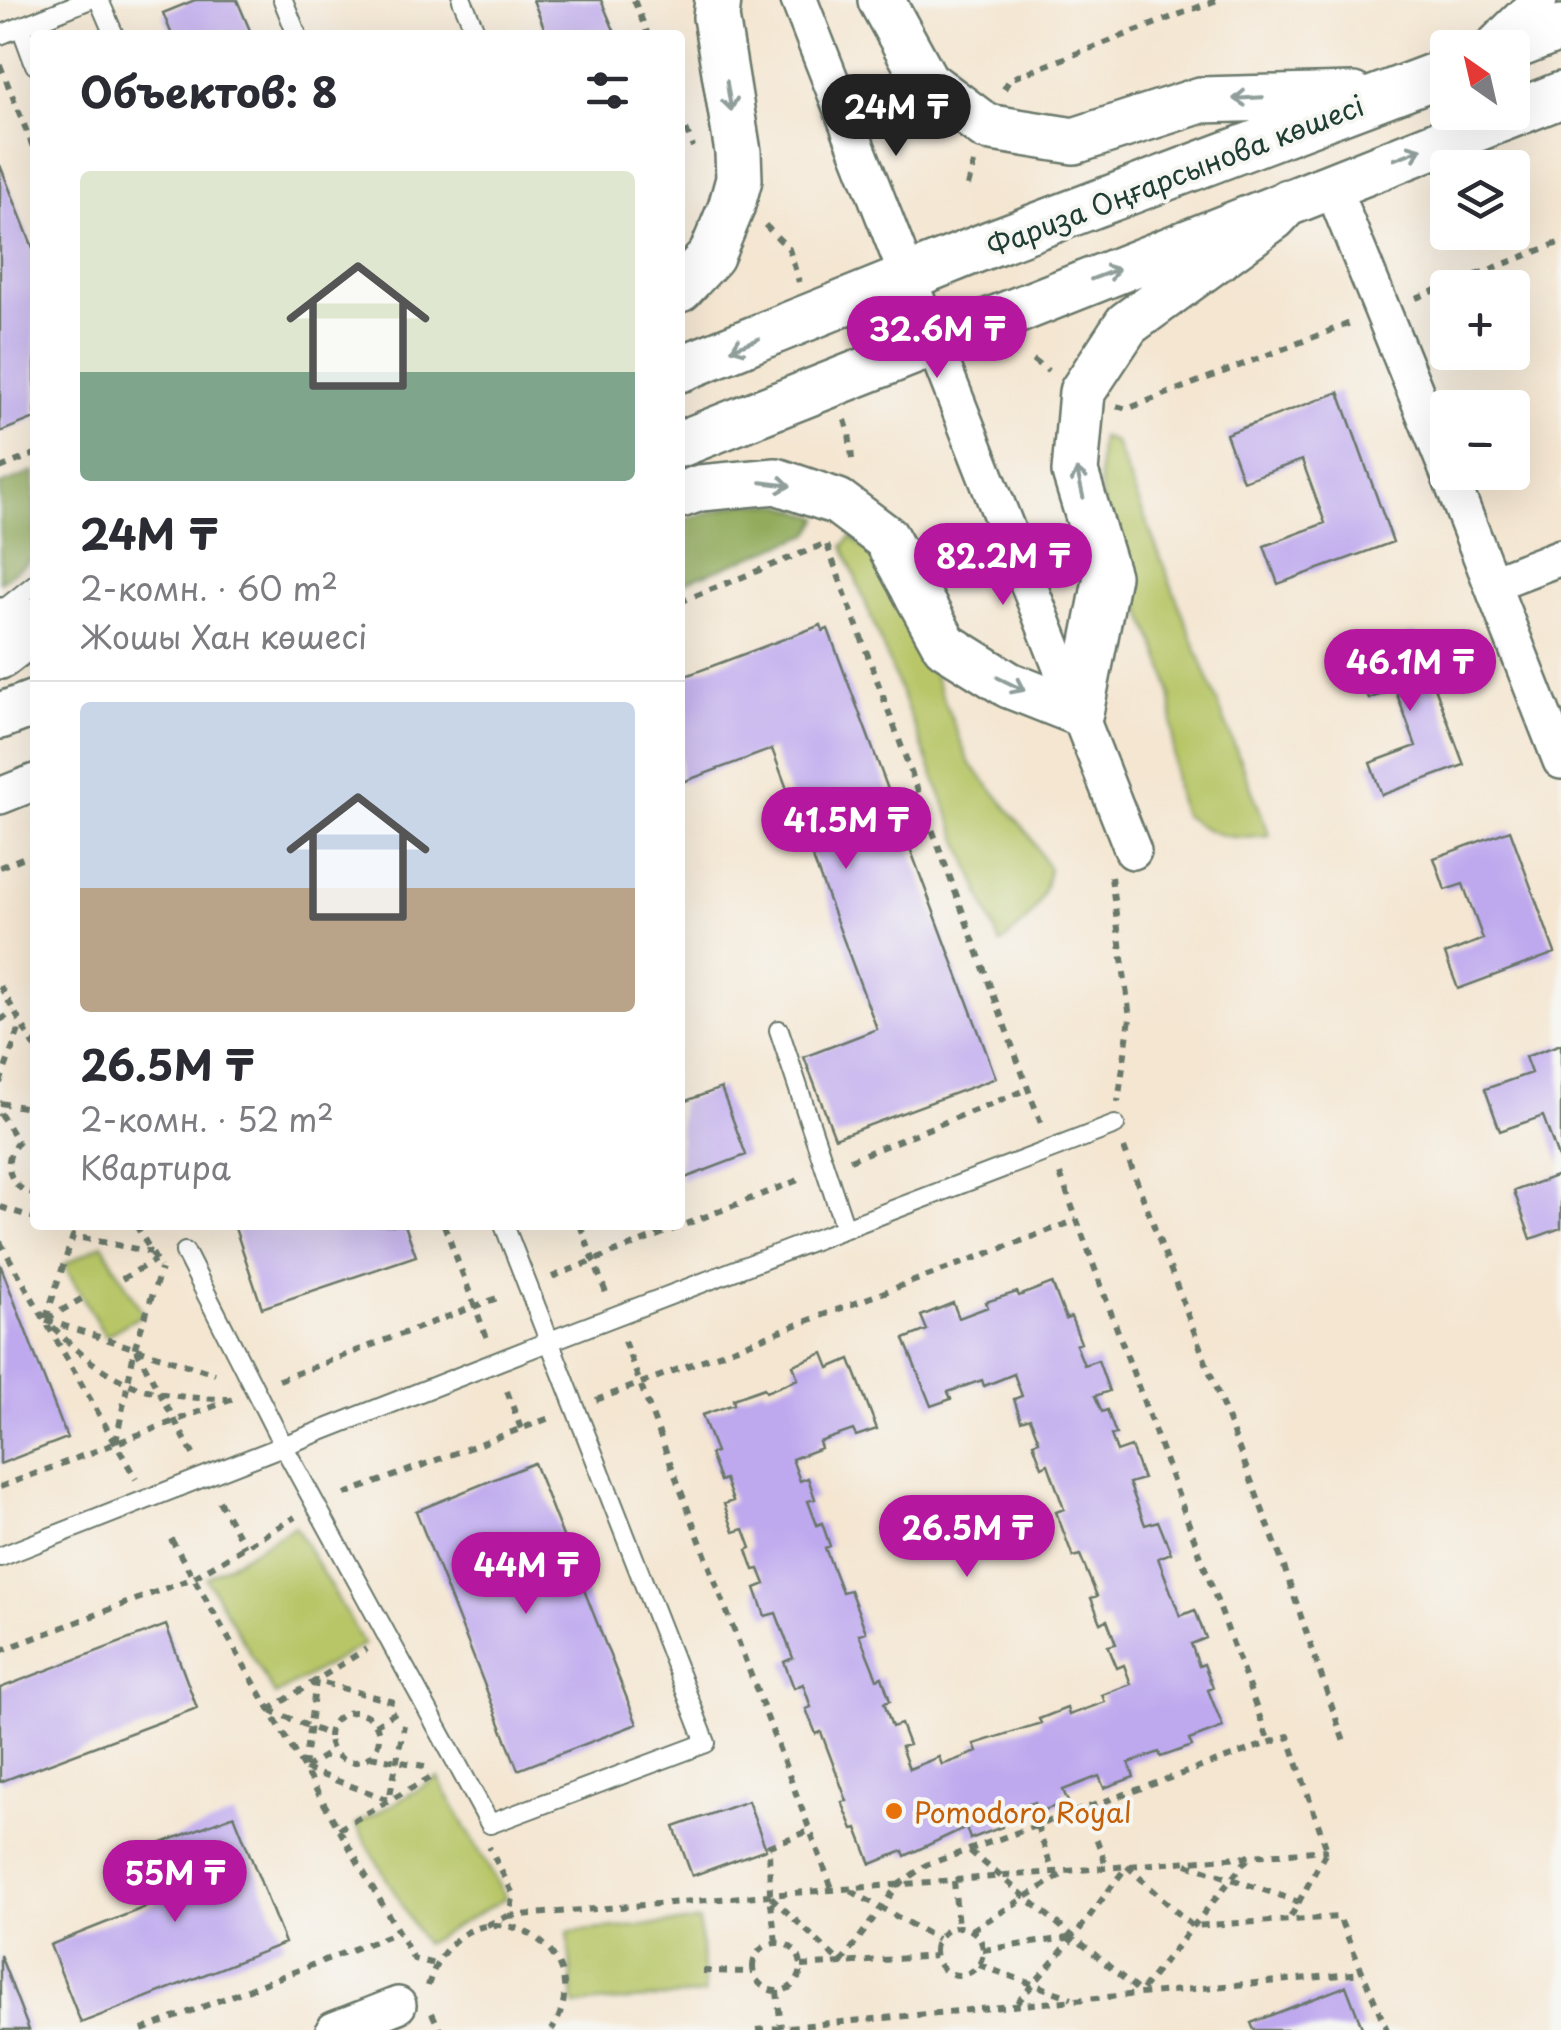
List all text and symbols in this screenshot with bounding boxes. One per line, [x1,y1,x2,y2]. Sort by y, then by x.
north arrow [1430,30,1530,130]
map controls [1430,30,1530,490]
text: Объектов: 8 [80,59,338,122]
icon: filters [580,63,635,118]
pin: 24M ₸ [826,74,966,159]
one-way arrow [720,80,739,112]
text: 24M ₸ [844,82,948,130]
street label: Фариза Оңғарсынова көшесі [980,83,1370,267]
one-way arrow [1232,88,1264,107]
one-way arrow [1392,144,1422,162]
button: layers [1430,150,1530,250]
icon: home [268,236,448,416]
one-way arrow [1090,263,1120,281]
button: + [1430,270,1530,370]
pin: 32.6M ₸ [845,296,1029,381]
text: 32.6M ₸ [869,304,1005,352]
one-way arrow [731,336,761,354]
button: − [1430,390,1530,490]
one-way arrow [1070,467,1088,499]
one-way arrow [759,476,792,494]
text: 24M ₸ [80,501,217,564]
pin: 82.2M ₸ [911,523,1095,608]
text: 82.2M ₸ [936,531,1070,579]
text: 2-комн. · 60 m² [80,564,338,612]
text: Жошы Хан көшесі [80,612,367,660]
pin: 46.1M ₸ [1318,629,1502,714]
text: 46.1M ₸ [1346,637,1474,685]
one-way arrow [996,676,1026,695]
icon: home [268,767,448,947]
pin: 41.5M ₸ [754,787,938,872]
text: 41.5M ₸ [783,795,909,843]
text: 26.5M ₸ [80,1032,254,1095]
text: 2-комн. · 52 m² [80,1095,334,1143]
text: Квартира [80,1143,231,1191]
pin: 26.5M ₸ [875,1495,1059,1580]
text: 26.5M ₸ [901,1503,1033,1551]
pin: 44M ₸ [456,1532,596,1617]
text: 44M ₸ [473,1540,579,1588]
place label: Pomodoro Royal [914,1790,1132,1833]
marker: Pomodoro Royal [883,1800,905,1822]
pin: 55M ₸ [105,1840,245,1925]
text: 55M ₸ [125,1848,225,1896]

